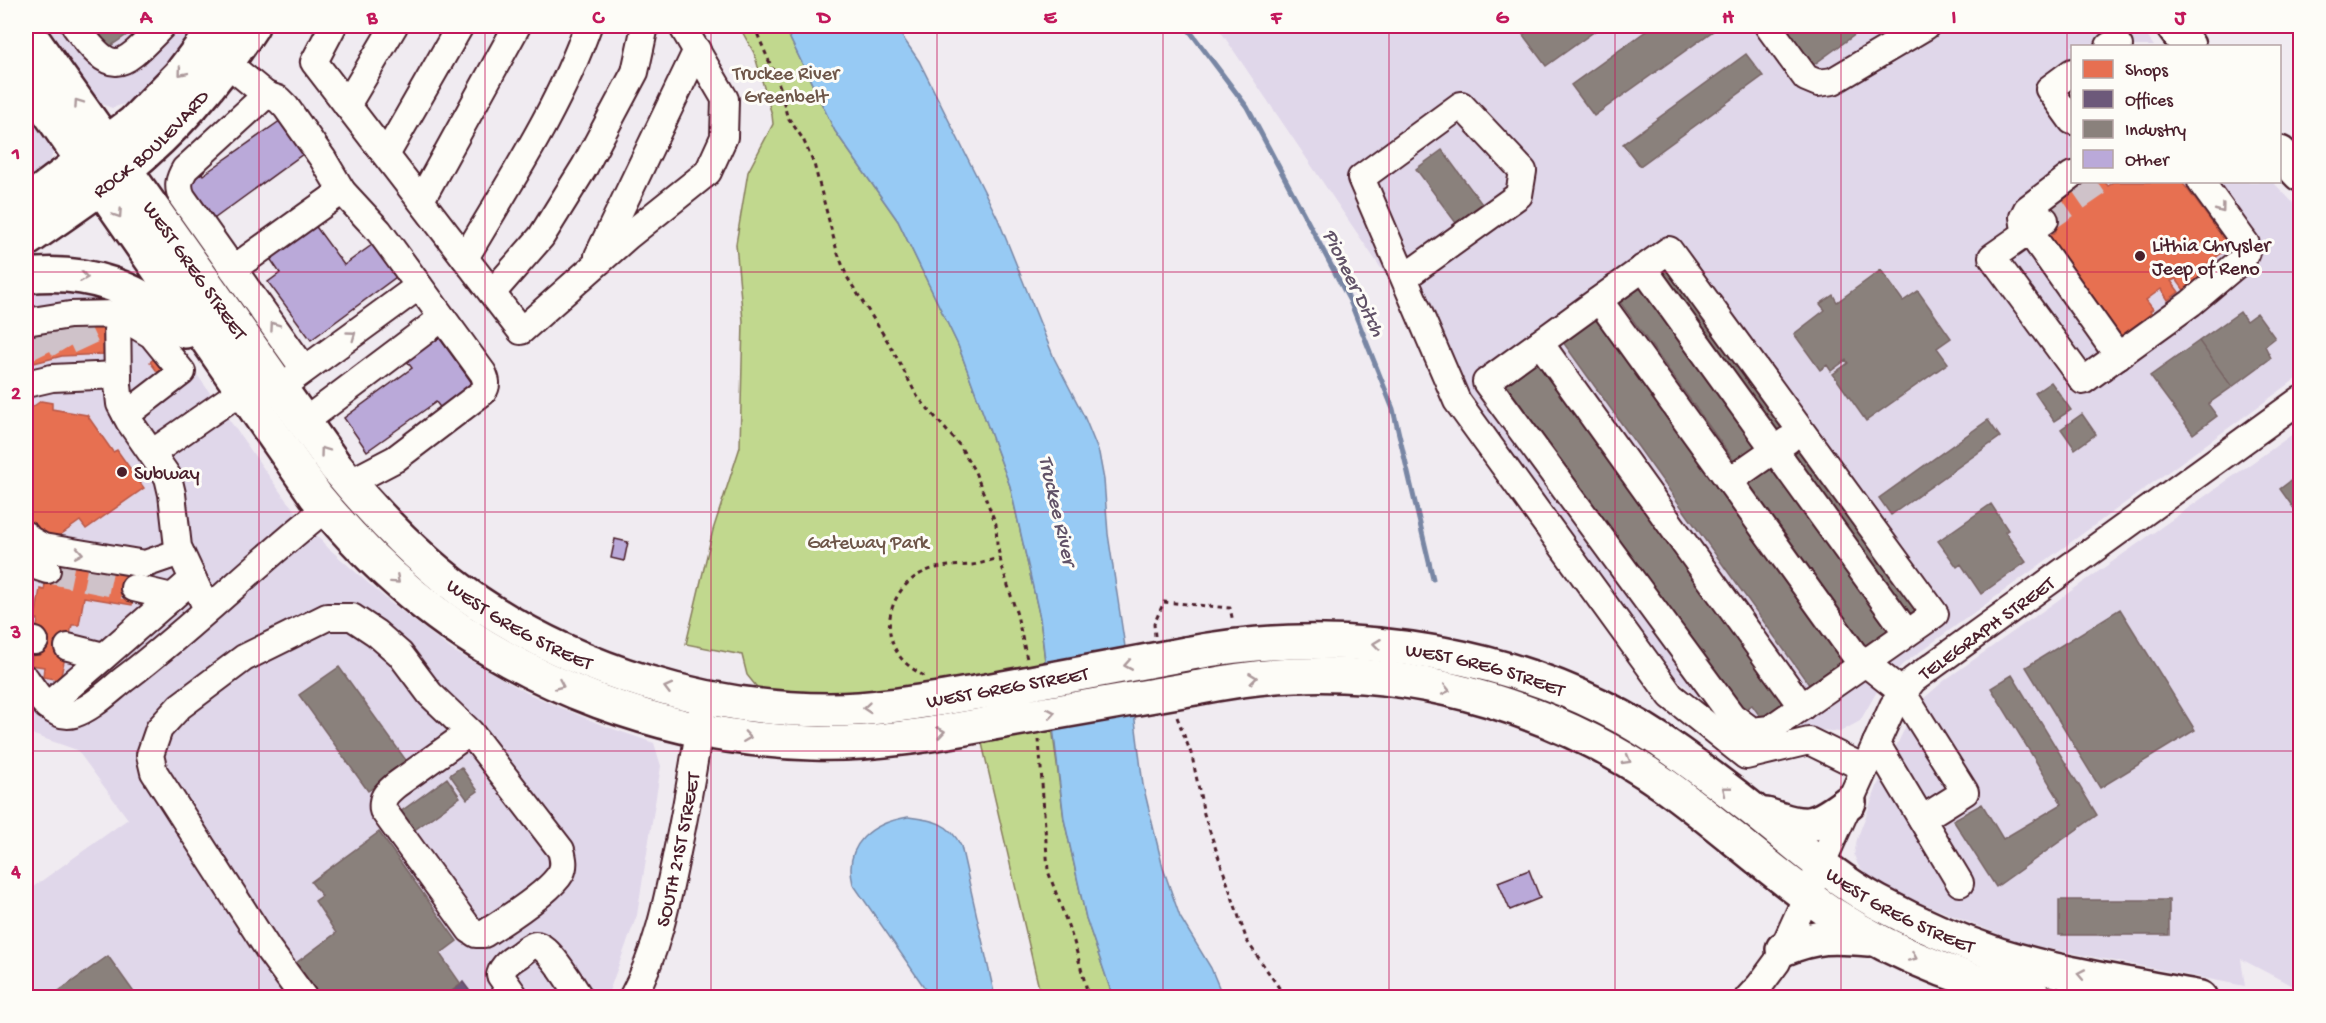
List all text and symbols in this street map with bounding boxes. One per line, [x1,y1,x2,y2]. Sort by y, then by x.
text: A [139,8,154,31]
text: B [366,8,378,31]
text: C [592,8,606,31]
text: D [815,8,831,31]
text: E [1044,8,1058,31]
text: F [1270,8,1283,31]
text: G [1496,8,1510,31]
text: H [1722,8,1734,31]
text: I [1952,8,1957,31]
text: J [2174,8,2187,31]
legend [2071,45,2281,183]
text: Shops [2125,61,2169,82]
park label: Truckee River Greenbelt [732,64,841,110]
one-way arrow [178,65,189,76]
street label: ROCK BOULEVARD [90,86,216,204]
text: Offices [2125,91,2174,112]
one-way arrow [74,99,85,110]
text: Industry [2125,121,2186,142]
text: 1 [11,144,20,167]
text: Other [2125,151,2170,172]
street label: WEST GREG STREET [136,198,251,347]
one-way arrow [2214,202,2225,213]
one-way arrow [111,207,122,218]
water label: Pioneer Ditch [1315,226,1389,342]
place label: Lithia Chrysler Jeep of Reno [2152,236,2272,282]
marker: Lithia Chrysler Jeep of Reno [2133,249,2147,263]
one-way arrow [79,271,88,283]
one-way arrow [270,321,281,332]
one-way arrow [345,331,356,342]
text: 2 [11,384,21,407]
one-way arrow [320,446,331,457]
water label: Truckee River [1031,454,1081,572]
place label: Subway [134,464,200,487]
marker: Subway [115,465,129,479]
park label: Gateway Park [807,533,931,556]
one-way arrow [74,546,84,559]
one-way arrow [389,573,400,584]
street label: TELEGRAPH STREET [1915,573,2061,688]
street label: WEST GREG STREET [441,576,596,677]
text: 3 [10,623,21,646]
one-way arrow [1373,638,1382,651]
street label: WEST GREG STREET [1404,640,1568,704]
one-way arrow [1123,658,1133,671]
street label: WEST GREG STREET [925,664,1092,715]
one-way arrow [1248,672,1257,685]
one-way arrow [553,678,564,690]
one-way arrow [663,682,673,695]
one-way arrow [1441,682,1451,695]
one-way arrow [862,701,872,714]
one-way arrow [1046,707,1055,719]
one-way arrow [937,727,946,739]
one-way arrow [742,731,752,743]
one-way arrow [1621,753,1631,764]
street label: SOUTH 21ST STREET [653,770,707,930]
one-way arrow [1722,786,1733,797]
text: 4 [10,862,21,885]
street label: WEST GREG STREET [1820,864,1978,961]
one-way arrow [1906,949,1917,961]
one-way arrow [2076,968,2086,981]

